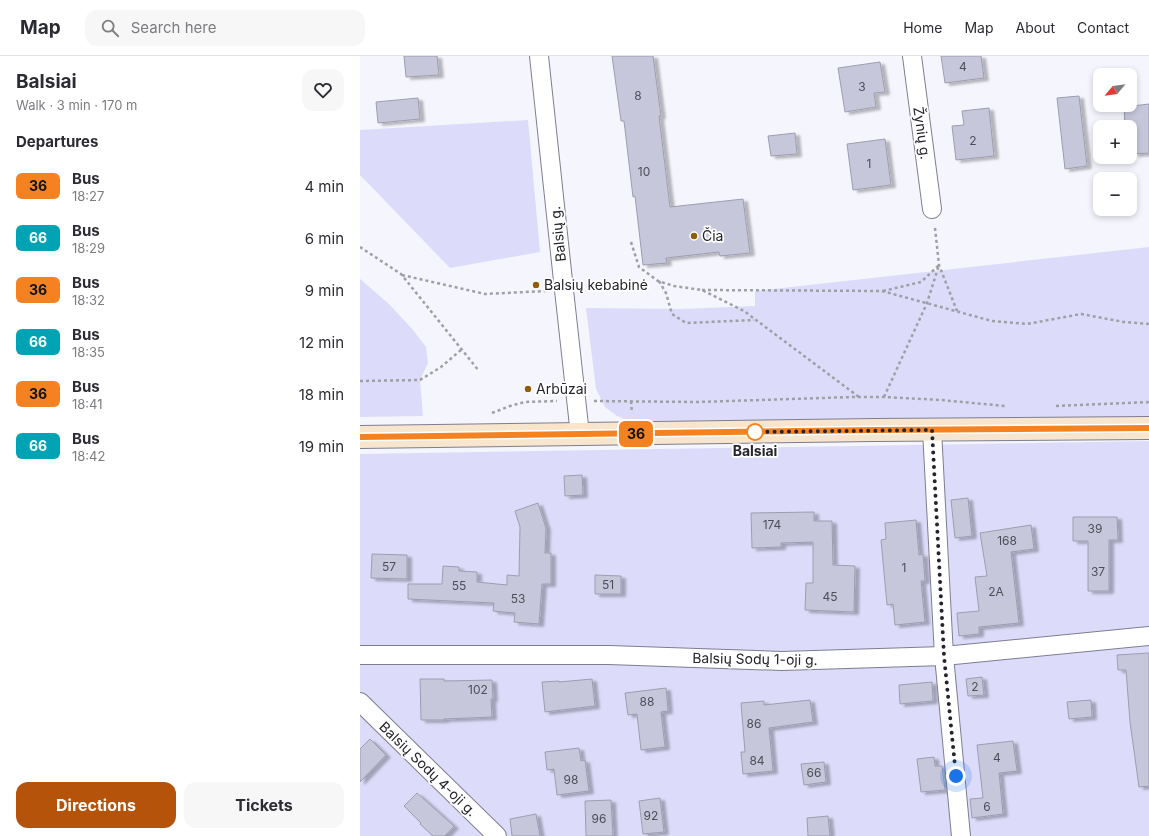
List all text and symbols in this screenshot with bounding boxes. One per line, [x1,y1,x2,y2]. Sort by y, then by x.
search box [85,10,365,46]
text: Map [20,16,61,39]
icon: search [99,17,121,39]
text: Search here [131,18,216,37]
text: Home [903,19,942,36]
text: Map [964,19,994,36]
text: About [1016,19,1055,36]
text: Contact [1077,19,1129,36]
house number: 4 [959,59,967,74]
north arrow [1093,68,1137,112]
map controls [1093,68,1137,216]
button: heart [302,69,344,111]
text: Balsiai [16,70,77,93]
house number: 3 [858,79,866,94]
house number: 8 [634,88,642,103]
text: Walk · 3 min · 170 m [16,97,137,113]
street label: Žynių g. [910,105,935,160]
button: + [1093,120,1137,164]
text: Departures [16,132,98,151]
house number: 2 [969,133,977,148]
house number: 1 [867,156,871,171]
house number: 10 [638,164,650,179]
text: Bus [72,169,100,188]
button: − [1093,172,1137,216]
text: 36 [29,177,47,194]
text: 4 min [304,177,344,196]
text: 18:27 [72,188,104,204]
street label: Balsių g. [546,205,569,263]
text: Bus [72,221,100,240]
place label: Čia [702,227,723,244]
text: 66 [29,229,47,246]
text: 6 min [305,229,344,248]
marker: Čia [689,231,699,241]
text: 18:29 [72,240,105,256]
text: Bus [72,273,100,292]
place label: Balsių kebabinė [544,276,648,293]
marker: Balsių kebabinė [531,280,541,290]
text: 36 [29,281,47,298]
text: 9 min [305,281,344,300]
text: 18:32 [72,292,105,308]
text: Bus [72,325,100,344]
text: 66 [29,333,47,350]
text: 12 min [299,333,344,352]
text: 18:35 [72,344,105,360]
text: Bus [72,377,100,396]
place label: Arbūzai [536,380,587,397]
marker: Arbūzai [523,384,533,394]
text: 36 [29,385,47,402]
text: 18 min [299,385,344,404]
text: 18:41 [72,396,103,412]
line badge: 36 [618,421,654,447]
marker: Balsiai [746,423,764,441]
text: 36 [627,425,645,442]
text: Bus [72,429,100,448]
text: 66 [29,437,47,454]
text: 19 min [299,437,344,456]
place label: Balsiai [733,442,778,459]
text: 18:42 [72,448,105,464]
house number: 174 [763,517,782,532]
house number: 39 [1088,521,1102,536]
house number: 168 [997,533,1017,548]
house number: 57 [382,559,396,574]
house number: 1 [902,560,906,575]
house number: 37 [1091,564,1105,579]
house number: 51 [602,577,614,592]
house number: 55 [452,578,466,593]
house number: 2A [988,584,1004,599]
house number: 45 [822,589,838,604]
house number: 53 [511,591,525,606]
street label: Balsių Sodų 1-oji g. [692,649,818,668]
house number: 2 [971,679,979,694]
house number: 102 [468,682,488,697]
house number: 88 [640,694,654,709]
house number: 86 [747,716,761,731]
street label: Balsių Sodų 4-oji g. [376,718,481,819]
house number: 4 [993,750,1001,765]
house number: 84 [749,753,765,768]
house number: 66 [807,765,821,780]
your location [946,766,966,786]
house number: 98 [564,772,578,787]
button: Directions [16,782,176,828]
button: Tickets [184,782,344,828]
house number: 6 [983,799,991,814]
house number: 92 [644,808,658,823]
house number: 96 [592,811,606,826]

